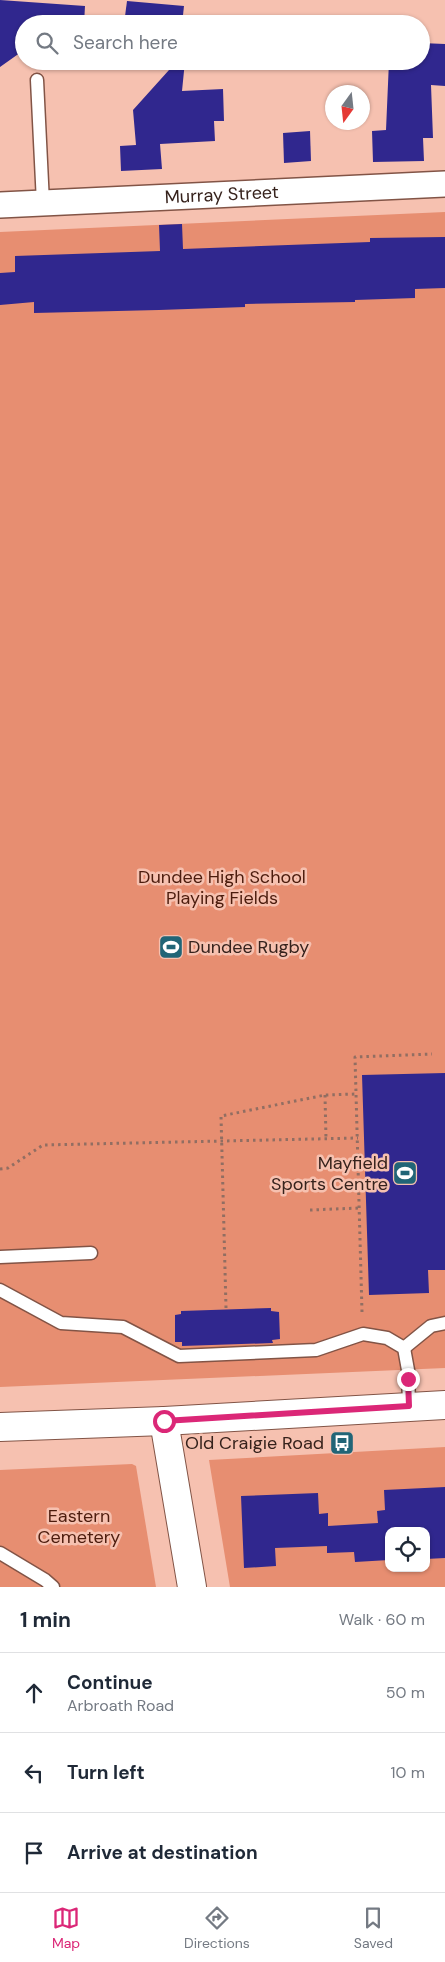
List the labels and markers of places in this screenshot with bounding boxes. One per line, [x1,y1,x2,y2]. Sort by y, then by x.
sports icon: Dundee Rugby [158,934,184,960]
place label: Dundee Rugby [188,935,309,959]
place label: Mayfield Sports Centre [271,1151,388,1196]
sports icon: Mayfield Sports Centre [392,1160,418,1186]
bus stop icon: Old Craigie Road [329,1430,355,1456]
place label: Old Craigie Road [185,1431,324,1455]

